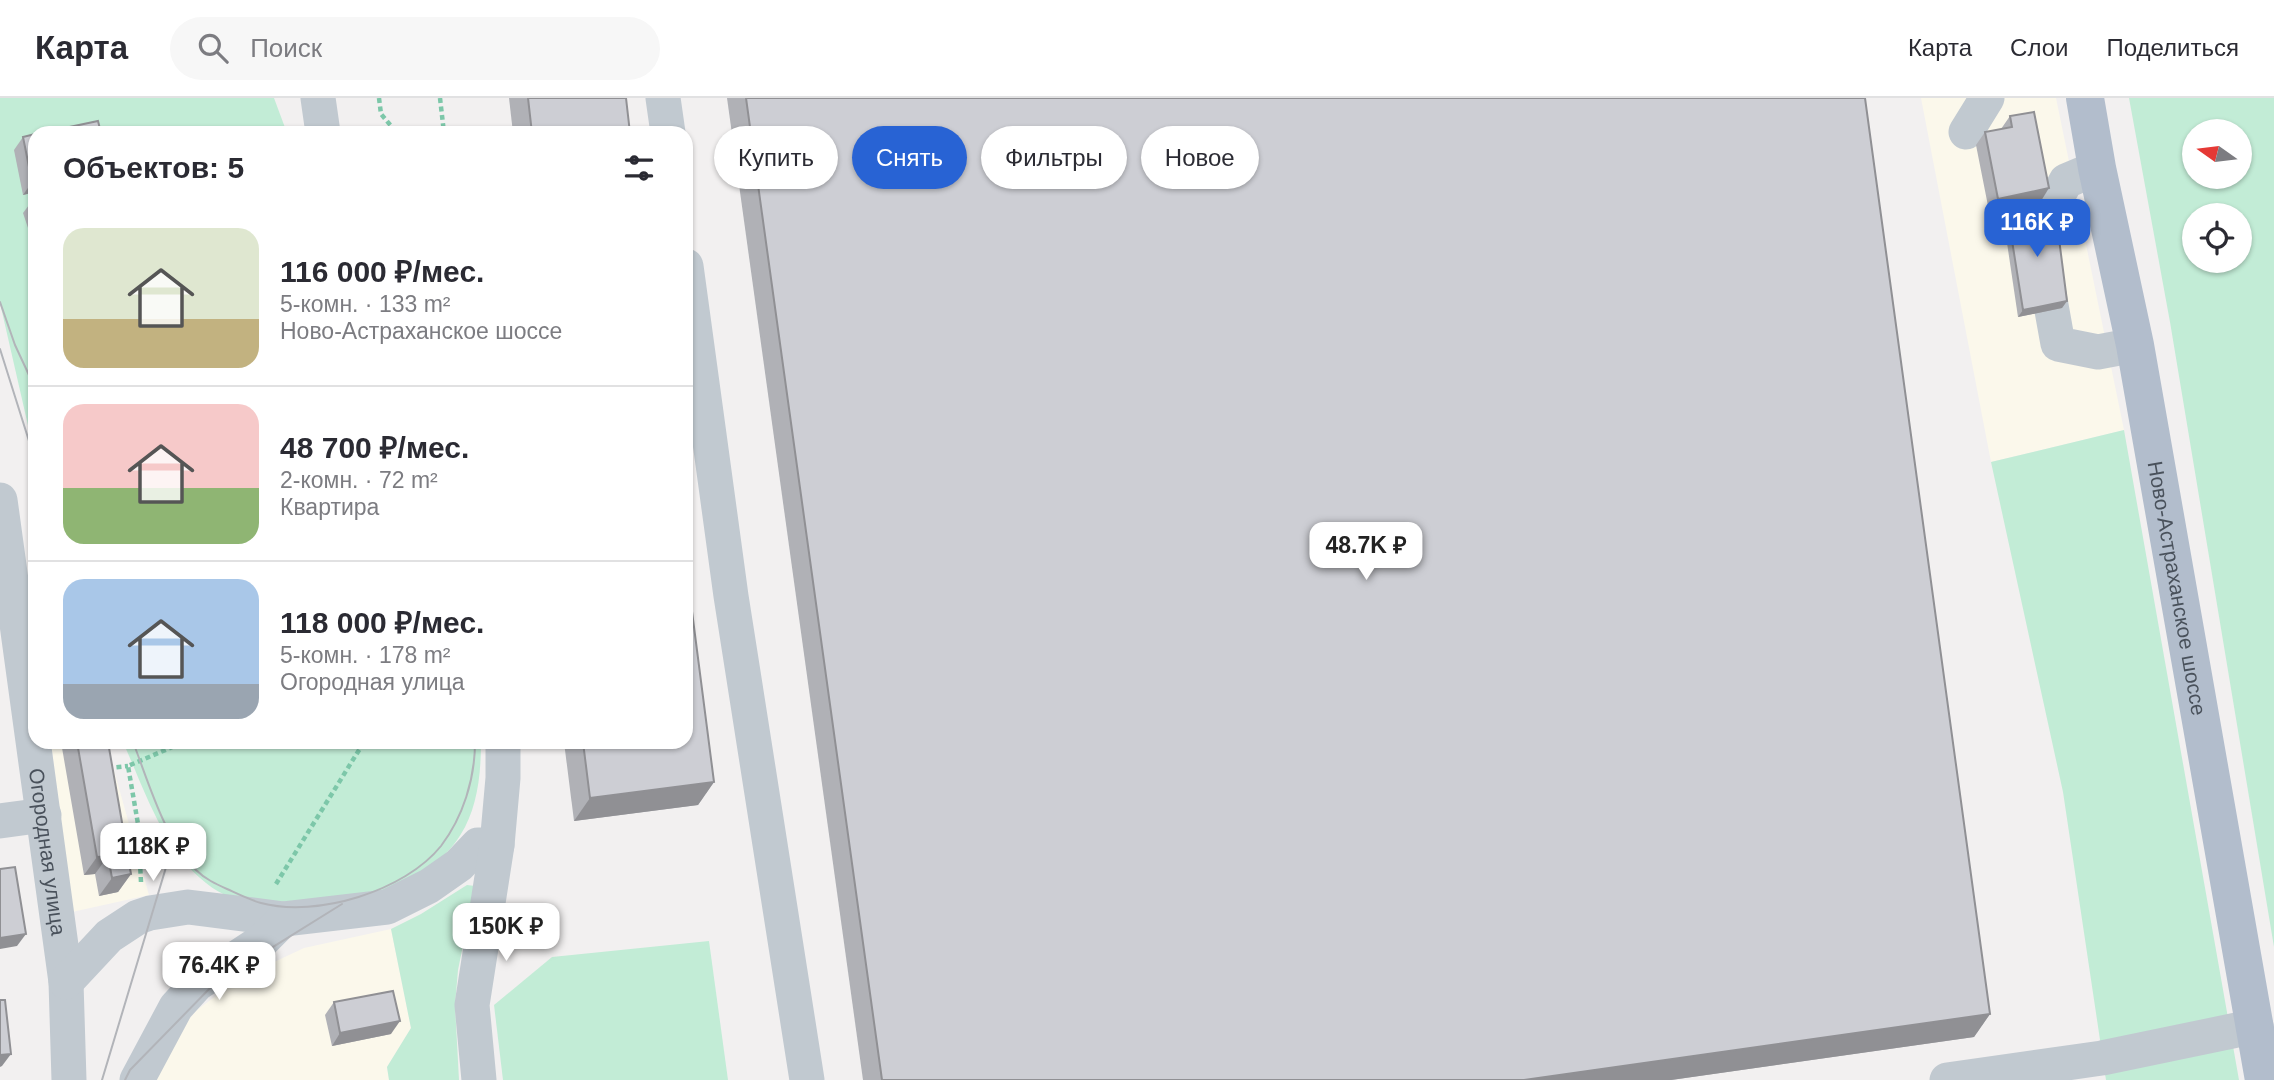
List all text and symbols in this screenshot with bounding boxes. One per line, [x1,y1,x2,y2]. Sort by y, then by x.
search box [170,17,660,80]
text: Карта [35,29,128,66]
icon: search [194,29,232,67]
text: Поиск [250,33,322,63]
text: Карта [1908,34,1972,61]
text: Слои [2010,34,2068,61]
text: Поделиться [2106,34,2239,61]
north arrow [2182,119,2252,189]
map controls [2182,119,2252,273]
chip: Купить [714,126,838,189]
chip: Снять [852,126,967,189]
chip: Фильтры [981,126,1127,189]
chip: Новое [1141,126,1259,189]
icon: filters [620,149,658,187]
text: Объектов: 5 [63,151,244,184]
pin: 116K ₽ [1980,200,2094,259]
button: locate [2182,203,2252,273]
text: 116K ₽ [2000,209,2074,235]
text: 116 000 ₽/мес. [280,255,484,288]
icon: home [119,256,203,340]
text: 5-комн. · 133 m² [280,291,451,317]
text: Ново-Астраханское шоссе [280,318,562,344]
text: 48 700 ₽/мес. [280,431,469,464]
icon: home [119,432,203,516]
street label: Ново-Астраханское шоссе [2144,459,2211,717]
text: 2-комн. · 72 m² [280,467,438,493]
text: Квартира [280,494,379,520]
pin: 48.7K ₽ [1301,522,1431,582]
text: 48.7K ₽ [1325,532,1407,558]
text: 118 000 ₽/мес. [280,606,484,639]
icon: home [119,607,203,691]
text: 5-комн. · 178 m² [280,642,451,668]
text: Огородная улица [280,669,465,695]
street label: Огородная улица [25,767,71,937]
pin: 118K ₽ [96,824,210,883]
text: 118K ₽ [116,833,190,859]
pin: 150K ₽ [449,904,563,963]
text: 150K ₽ [469,913,543,939]
pin: 76.4K ₽ [154,942,284,1002]
text: 76.4K ₽ [178,952,260,978]

